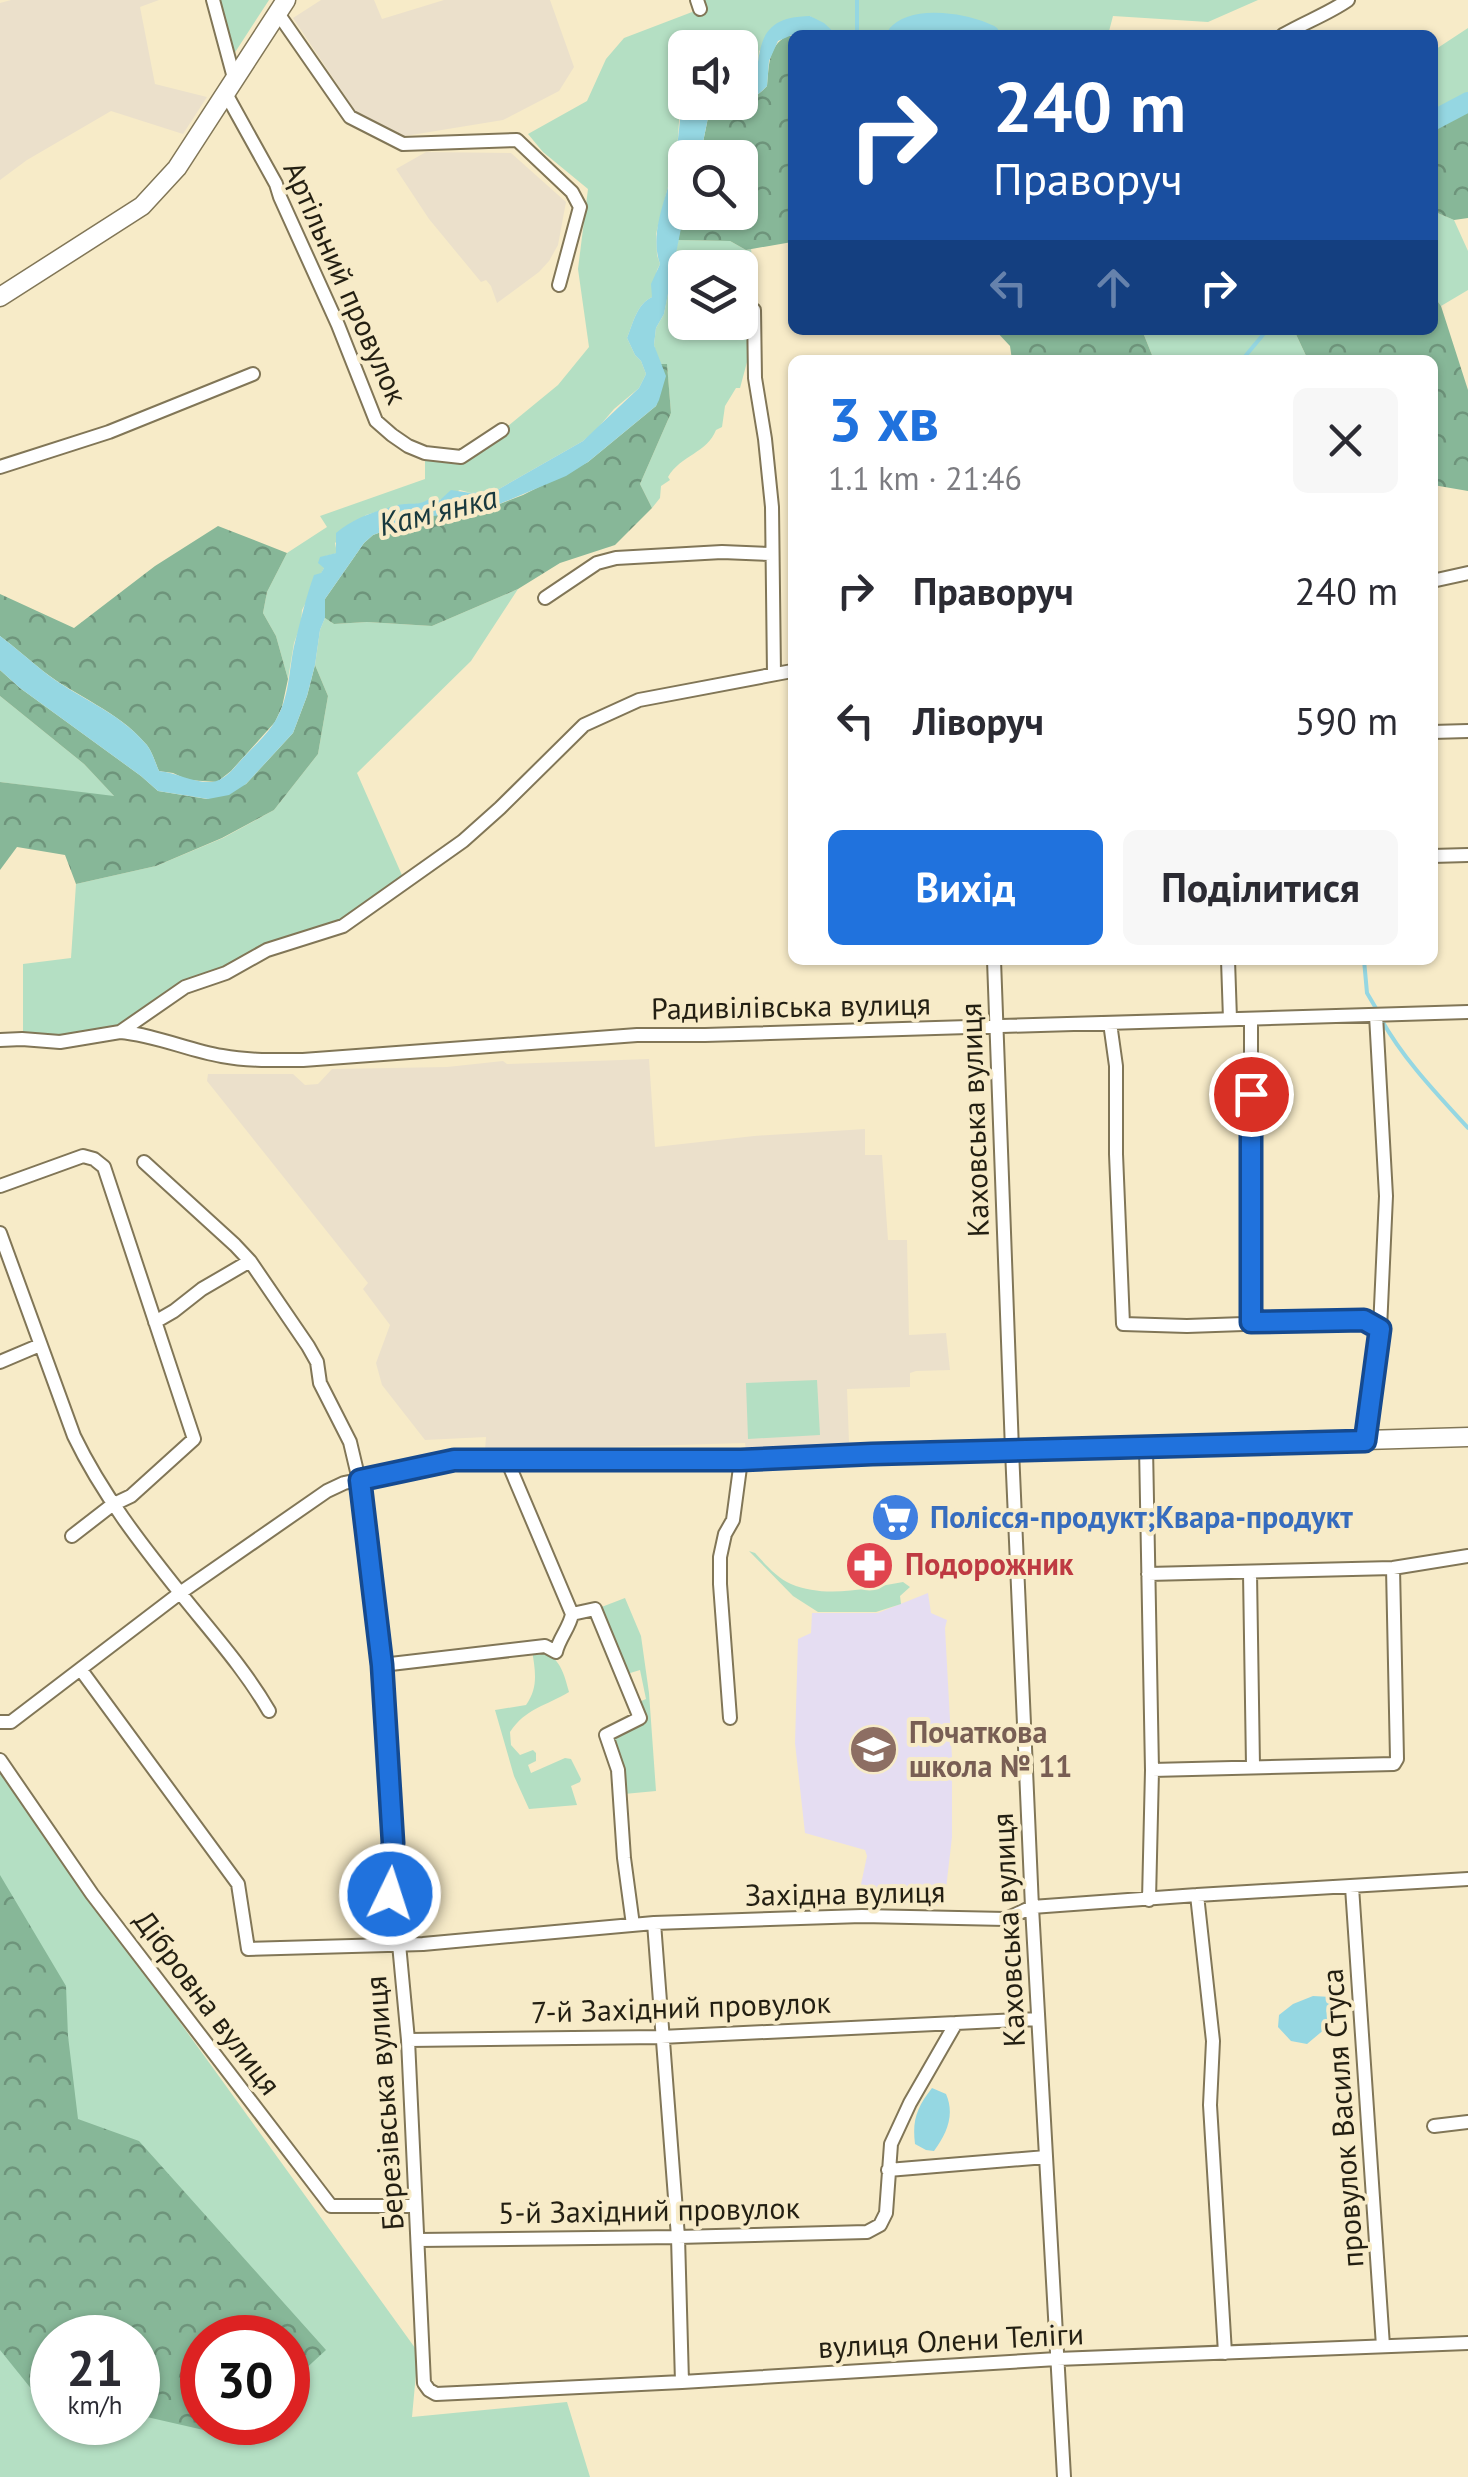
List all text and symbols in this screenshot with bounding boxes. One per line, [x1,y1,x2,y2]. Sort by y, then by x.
map controls [668,30,758,340]
button: sound [668,30,758,120]
text: 240 m [993,61,1186,151]
icon: right [828,70,958,200]
button: search [668,140,758,230]
text: Праворуч [993,149,1183,207]
street label: Артільний провулок [275,155,418,410]
button: layers [668,250,758,340]
icon: left [981,260,1036,315]
icon: ahead [1086,260,1141,315]
icon: right [1191,260,1246,315]
text: 3 хв [828,380,939,458]
button: close [1293,388,1398,493]
text: 1.1 km · 21:46 [828,457,1022,499]
water label: Кам'янка [374,475,502,545]
icon: right [828,563,883,618]
text: Праворуч [913,566,1074,615]
text: 240 m [1295,566,1398,615]
icon: left [828,693,883,748]
text: Ліворуч [913,696,1044,745]
text: 590 m [1295,696,1398,745]
button: Вихід [828,830,1103,945]
button: Поділитися [1123,830,1398,945]
street label: Радивілівська вулиця [651,984,931,1027]
street label: Каховська вулиця [950,1002,997,1238]
pin [1209,1052,1294,1137]
icon: arrive [1224,1067,1279,1122]
supermarket icon: Полісся-продукт;Квара-продукт [869,1492,921,1544]
place label: Полісся-продукт;Квара-продукт [930,1497,1353,1536]
pharmacy icon: Подорожник [844,1539,896,1591]
place label: Подорожник [905,1544,1074,1583]
place label: Початкова школа № 11 [909,1712,1072,1785]
school or university icon: Початкова школа № 11 [848,1724,900,1776]
street label: Каховська вулиця [982,1812,1033,2048]
position arrow [338,1842,442,1946]
street label: Західна вулиця [744,1871,946,1914]
street label: Дібровна вулиця [126,1902,290,2102]
street label: провулок Василя Стуса [1312,1967,1371,2269]
street label: Березівська вулиця [355,1975,412,2232]
street label: 7-й Західний провулок [530,1982,832,2031]
street label: 5-й Західний провулок [498,2187,801,2232]
street label: вулиця Олени Теліги [817,2313,1085,2366]
speed limit sign: 30 [180,2315,310,2445]
text: 21 [67,2335,123,2400]
text: km/h [68,2389,122,2421]

